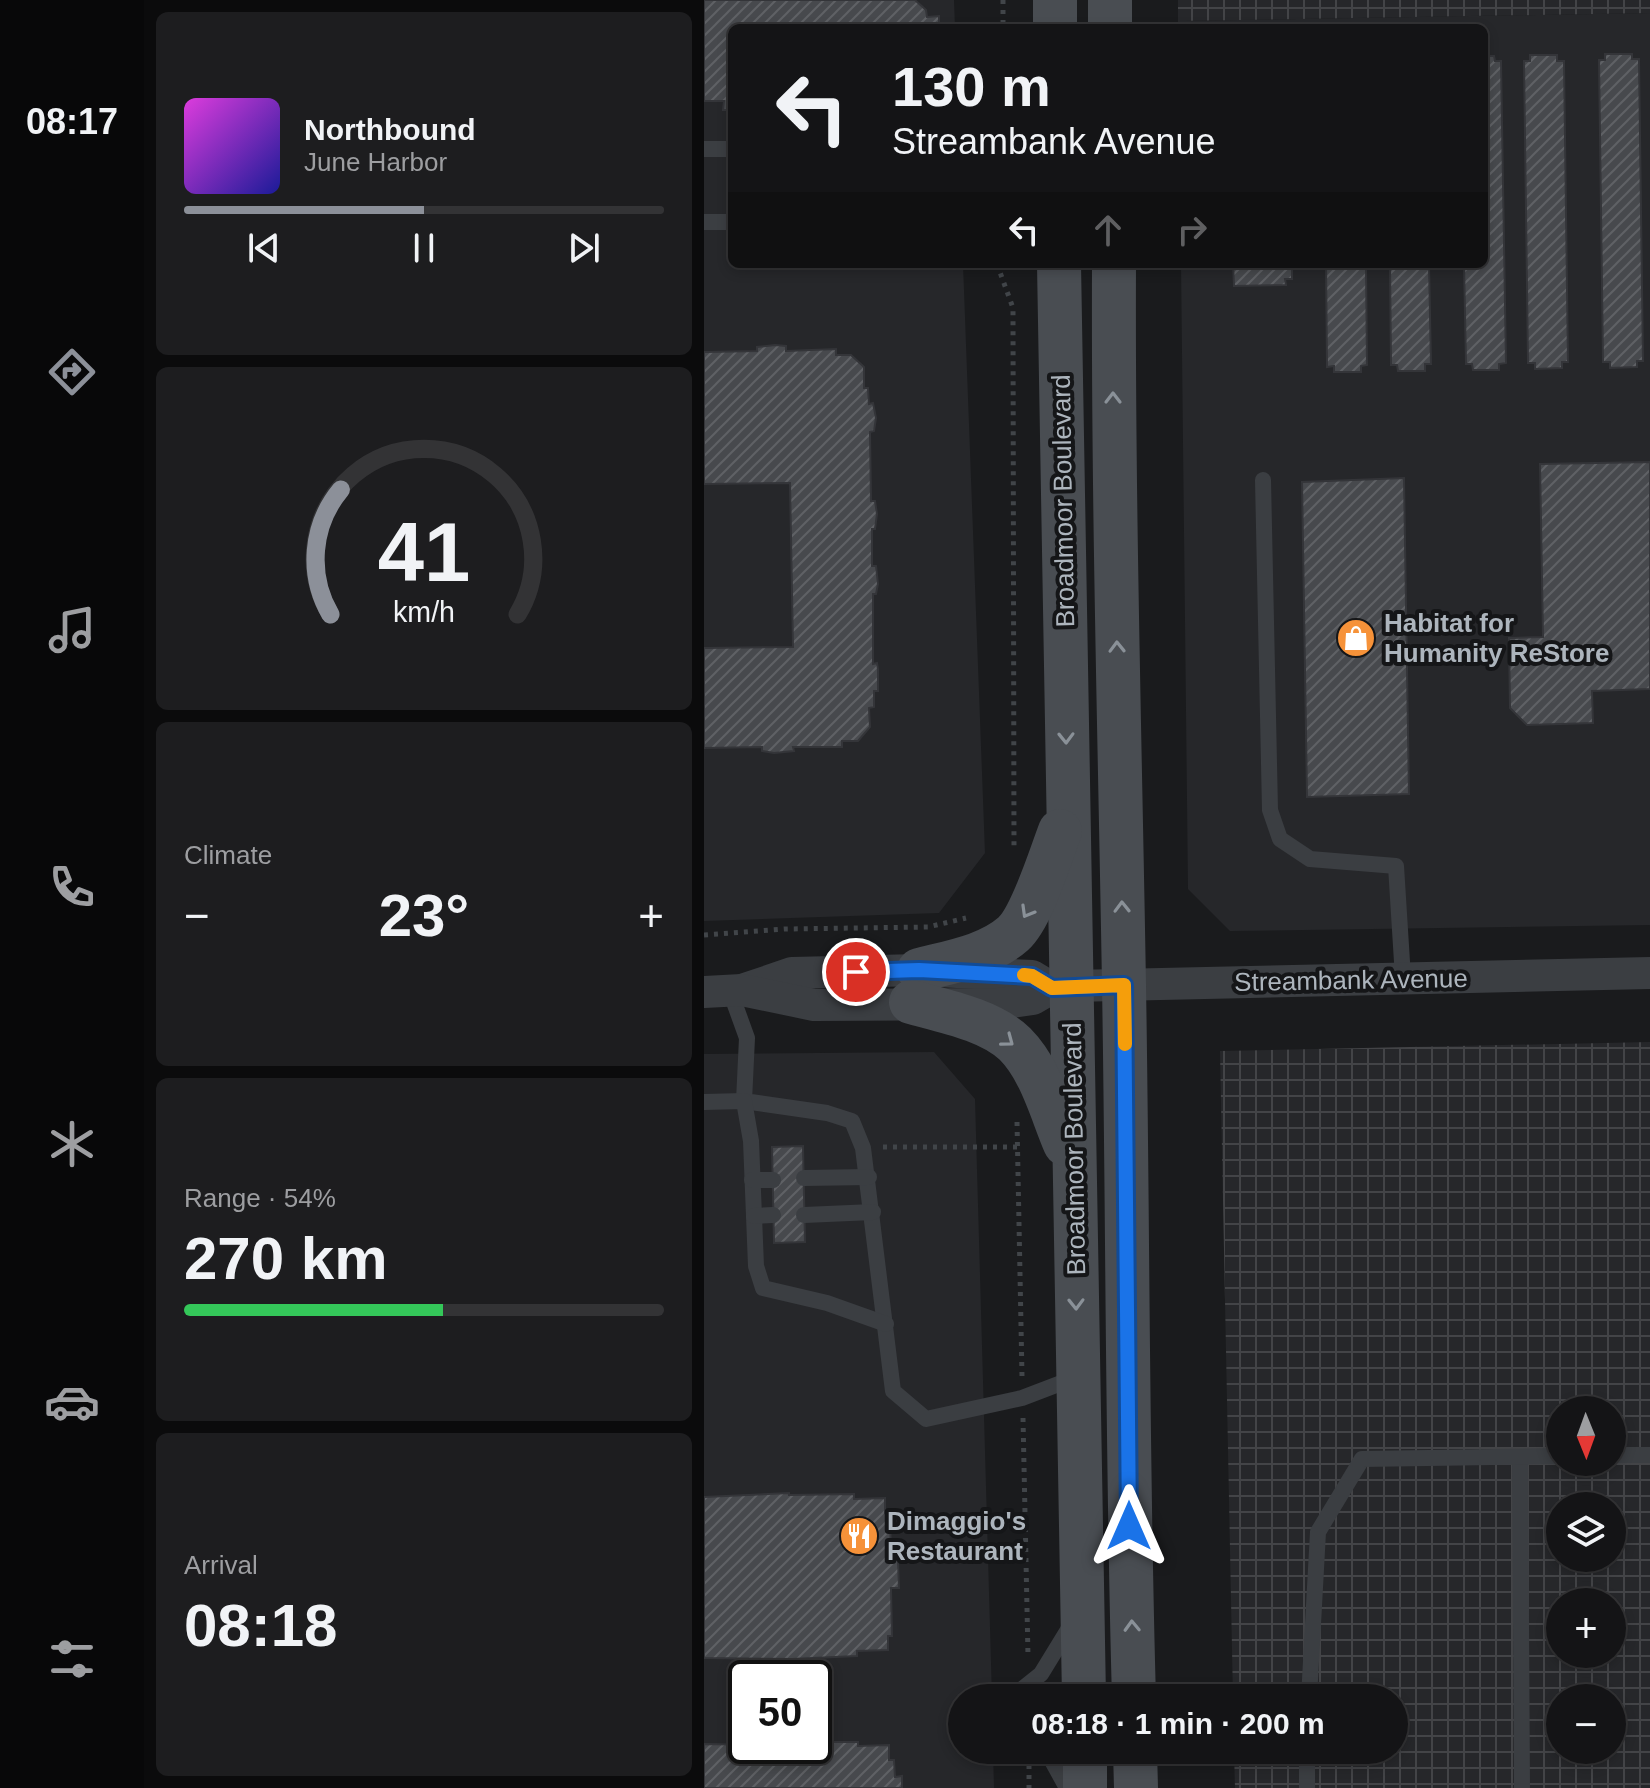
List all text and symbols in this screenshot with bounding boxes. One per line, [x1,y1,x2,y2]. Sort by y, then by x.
text: 130 m [892,55,1051,118]
icon: left [760,56,864,160]
text: 08:17 [26,101,118,142]
text: Northbound [304,113,476,146]
text: Streambank Avenue [892,121,1216,162]
text: June Harbor [304,147,447,177]
icon: left [1002,208,1046,252]
icon: ahead [1086,208,1130,252]
icon: right [1170,208,1214,252]
icon: previous [242,226,286,270]
icon: pause [402,226,446,270]
icon: next [562,226,606,270]
icon: directions [44,344,100,400]
street label: Broadmoor Boulevard [1046,374,1080,628]
one-way arrow [1104,391,1122,404]
text: 41 [378,505,470,598]
text: km/h [393,596,455,628]
icon: music [44,602,100,658]
place label: Habitat for Humanity ReStore [1384,608,1609,668]
shop icon: Habitat for Humanity ReStore [1335,617,1377,659]
one-way arrow [1108,640,1126,653]
one-way arrow [1057,732,1075,745]
text: Climate [184,840,272,870]
icon: phone [44,859,100,915]
text: 23° [379,882,469,949]
text: − [184,891,210,940]
text: + [638,891,664,940]
one-way arrow [1114,900,1131,913]
one-way arrow [1021,903,1037,918]
pin [822,938,890,1006]
icon: arrive [834,950,878,994]
street label: Streambank Avenue [1234,963,1468,997]
street label: Broadmoor Boulevard [1057,1022,1091,1276]
one-way arrow [999,1032,1014,1046]
icon: climate [44,1116,100,1172]
text: Range · 54% [184,1183,336,1213]
text: 270 km [184,1225,388,1292]
one-way arrow [1067,1298,1085,1311]
icon: car [44,1374,100,1430]
north arrow [1546,1396,1626,1476]
map controls [1546,1396,1626,1764]
position arrow [1087,1484,1171,1568]
button: layers [1546,1492,1626,1572]
place label: Dimaggio's Restaurant [887,1506,1026,1566]
restaurant icon: Dimaggio's Restaurant [838,1515,880,1557]
text: Arrival [184,1550,258,1580]
button: + [1546,1588,1626,1668]
text: 08:18 [184,1592,337,1659]
one-way arrow [1123,1619,1140,1632]
icon: filters [44,1631,100,1687]
speed limit sign: 50 [728,1660,832,1764]
button: − [1546,1684,1626,1764]
text: 08:18 · 1 min · 200 m [1031,1707,1325,1740]

